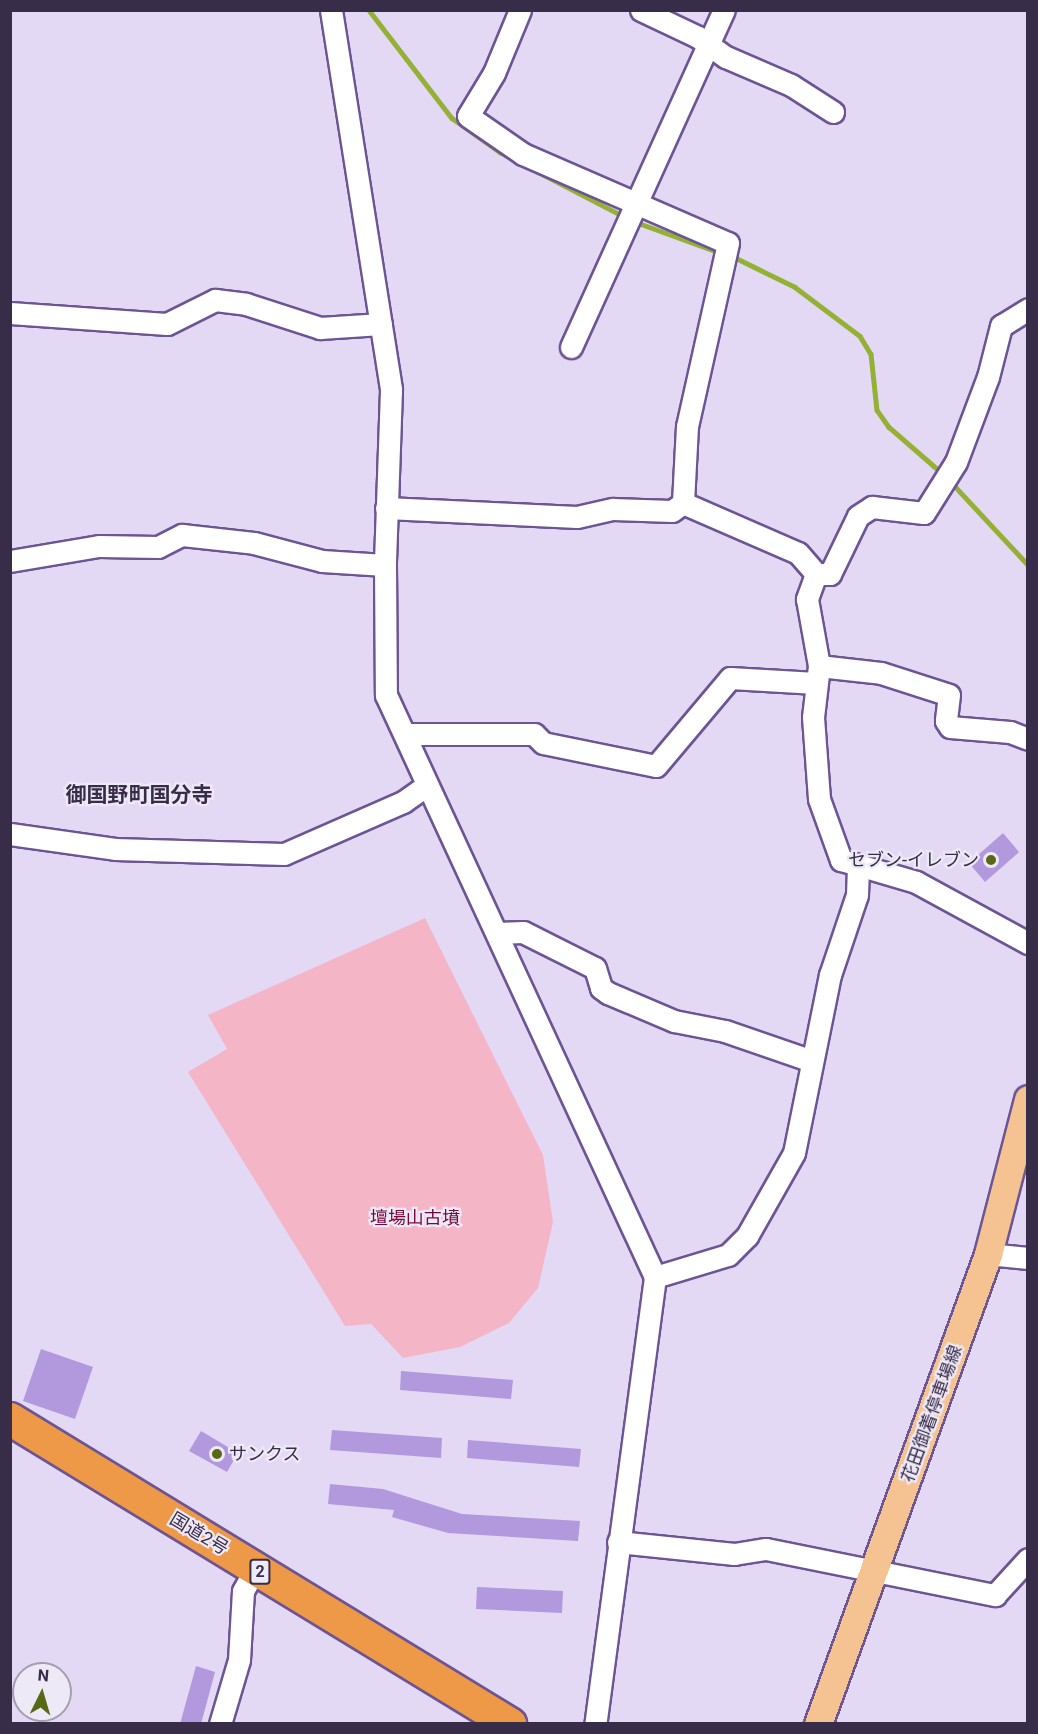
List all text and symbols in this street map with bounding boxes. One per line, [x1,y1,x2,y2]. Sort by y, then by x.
district label: 御国野町国分寺 [66,782,212,808]
place label: セブン-イレブン [848,849,979,871]
marker: セブン-イレブン [984,853,998,867]
park label: 壇場山古墳 [370,1207,460,1229]
street label: 花田御着停車場線 [897,1343,967,1485]
place label: サンクス [229,1443,301,1465]
marker: サンクス [210,1447,224,1461]
street label: 国道2号 [166,1508,232,1560]
road number: 2 [248,1559,272,1585]
north arrow [12,1662,72,1722]
text: N [37,1666,50,1686]

